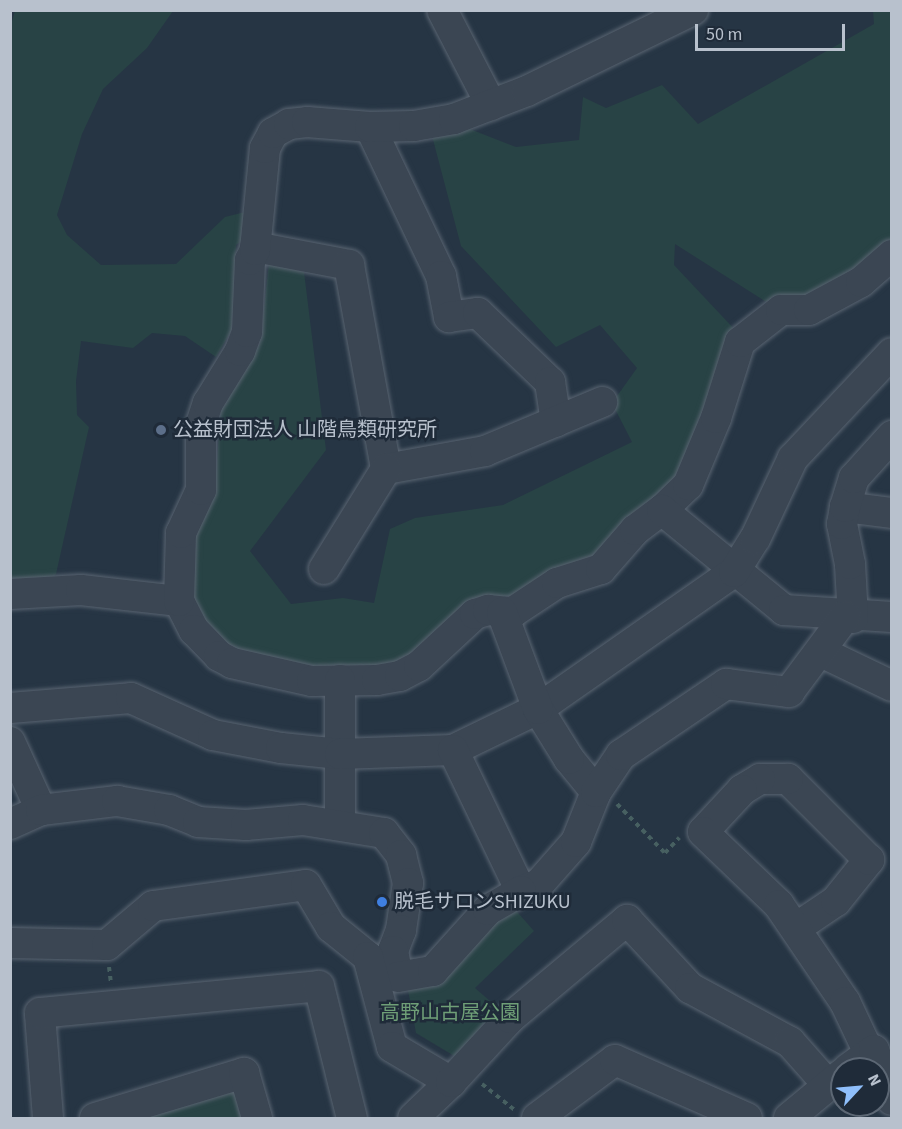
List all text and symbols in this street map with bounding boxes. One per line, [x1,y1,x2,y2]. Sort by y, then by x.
scale bar [698,12,848,50]
text: 50 m [706,22,742,47]
place label: 公益財団法人 山階鳥類研究所 [173,418,437,442]
marker: 公益財団法人 山階鳥類研究所 [154,423,168,437]
place label: 脱毛サロンSHIZUKU [394,890,571,914]
marker: 脱毛サロンSHIZUKU [375,895,389,909]
park label: 高野山古屋公園 [380,1001,520,1025]
north arrow [830,1057,890,1117]
text: N [862,1070,887,1090]

